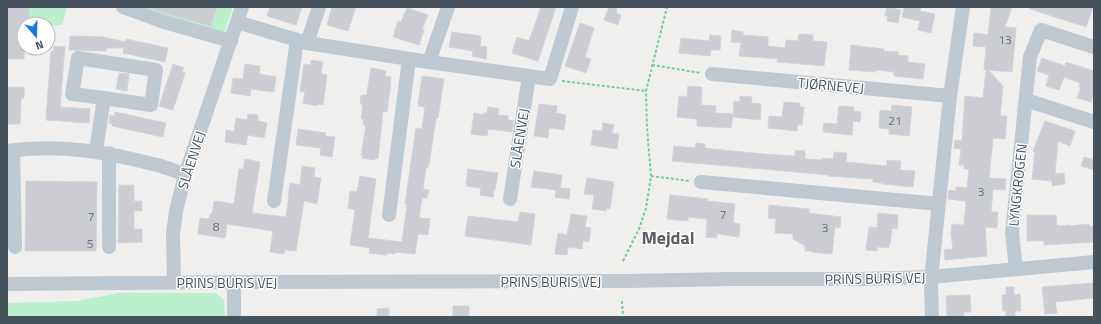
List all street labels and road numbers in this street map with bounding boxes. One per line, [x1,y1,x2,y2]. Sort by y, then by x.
street label: TJØRNEVEJ [797,72,865,98]
street label: SLÅENVEJ [504,107,534,169]
street label: SLÅENVEJ [172,128,210,192]
street label: LYNGKROGEN [1002,143,1032,227]
street label: PRINS BURIS VEJ [824,267,926,289]
street label: PRINS BURIS VEJ [501,271,601,292]
street label: PRINS BURIS VEJ [177,272,277,293]

